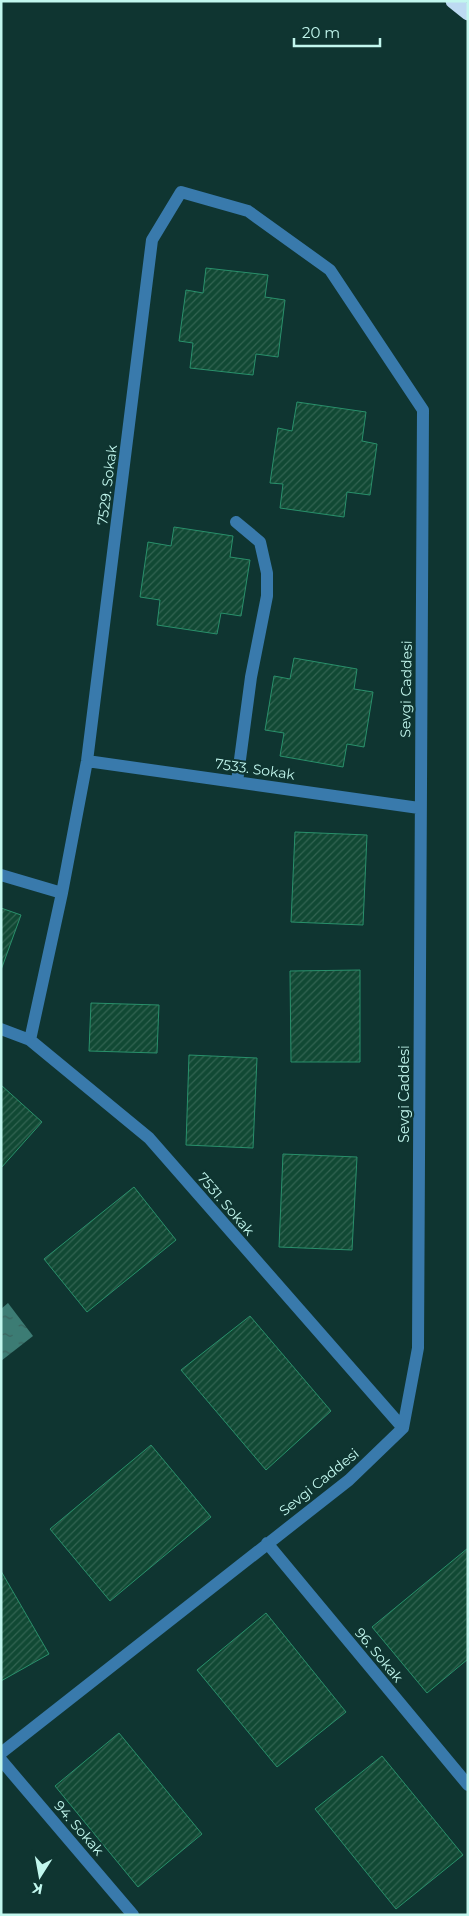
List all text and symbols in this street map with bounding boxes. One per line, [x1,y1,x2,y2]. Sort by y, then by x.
scale bar [294,15,380,47]
text: 20 m [302,23,340,42]
street label: 7529. Sokak [93,443,121,526]
street label: Sevgi Caddesi [396,640,416,738]
street label: 7533. Sokak [214,754,297,784]
street label: Sevgi Caddesi [395,1045,413,1143]
street label: 7531. Sokak [194,1169,259,1240]
street label: Sevgi Caddesi [275,1444,363,1520]
street label: 96. Sokak [351,1624,408,1687]
street label: 94. Sokak [50,1797,108,1860]
north arrow [15,1851,65,1901]
text: K [30,1879,44,1899]

